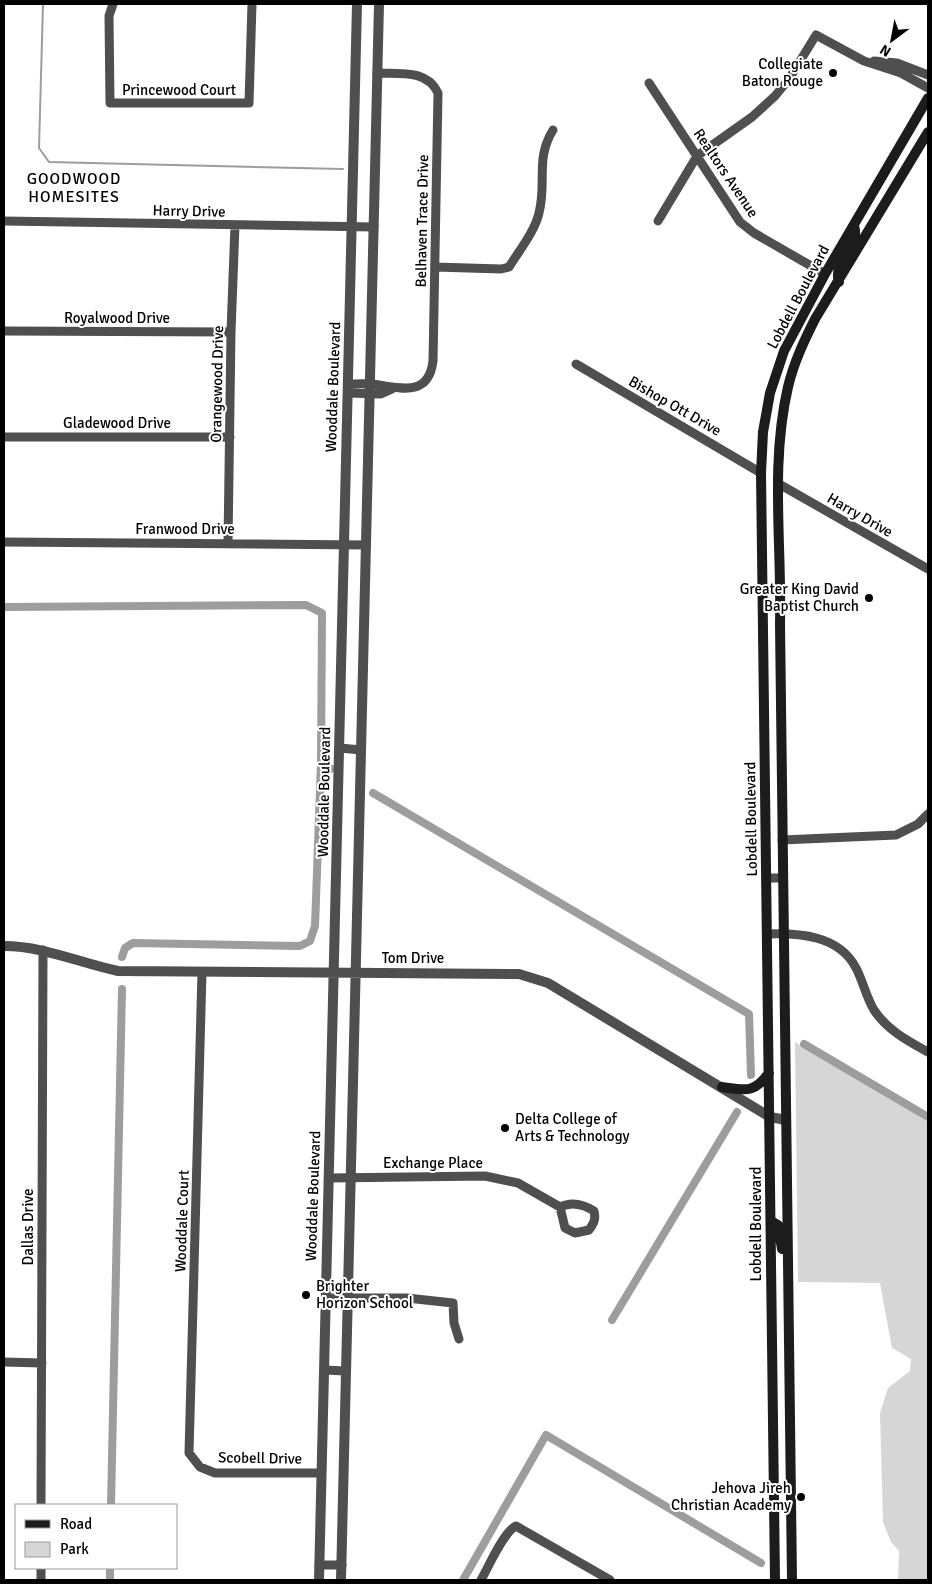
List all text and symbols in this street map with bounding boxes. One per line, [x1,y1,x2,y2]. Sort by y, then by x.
north arrow [867,15,917,65]
text: N [877,41,894,60]
place label: Collegiate Baton Rouge [742,55,823,90]
marker: Collegiate Baton Rouge [827,67,839,79]
street label: Princewood Court [122,81,236,99]
street label: Realtors Avenue [690,125,762,221]
street label: Belhaven Trace Drive [412,154,432,288]
district label: GOODWOOD HOMESITES [27,169,121,207]
street label: Harry Drive [152,201,226,221]
street label: Lobdell Boulevard [763,242,833,352]
street label: Royalwood Drive [64,309,170,327]
street label: Wooddale Boulevard [322,321,344,453]
street label: Orangewood Drive [207,325,227,443]
street label: Bishop Ott Drive [625,372,725,440]
street label: Gladewood Drive [63,414,171,432]
street label: Harry Drive [824,489,896,541]
street label: Franwood Drive [135,520,235,538]
place label: Greater King David Baptist Church [740,580,859,615]
marker: Greater King David Baptist Church [863,592,875,604]
street label: Wooddale Boulevard [314,726,334,858]
street label: Lobdell Boulevard [741,761,761,877]
street label: Tom Drive [382,949,444,967]
place label: Delta College of Arts & Technology [515,1110,630,1145]
marker: Delta College of Arts & Technology [499,1122,511,1134]
street label: Wooddale Boulevard [302,1130,324,1262]
street label: Exchange Place [383,1154,483,1172]
street label: Lobdell Boulevard [747,1166,765,1281]
street label: Wooddale Court [171,1170,193,1272]
street label: Dallas Drive [19,1189,37,1265]
place label: Brighter Horizon School [316,1277,413,1312]
marker: Brighter Horizon School [300,1289,312,1301]
street label: Scobell Drive [218,1448,302,1468]
place label: Jehova Jireh Christian Academy [671,1479,791,1514]
marker: Jehova Jireh Christian Academy [795,1491,807,1503]
legend [15,1504,178,1569]
text: Road [60,1515,92,1533]
text: Park [60,1540,89,1558]

